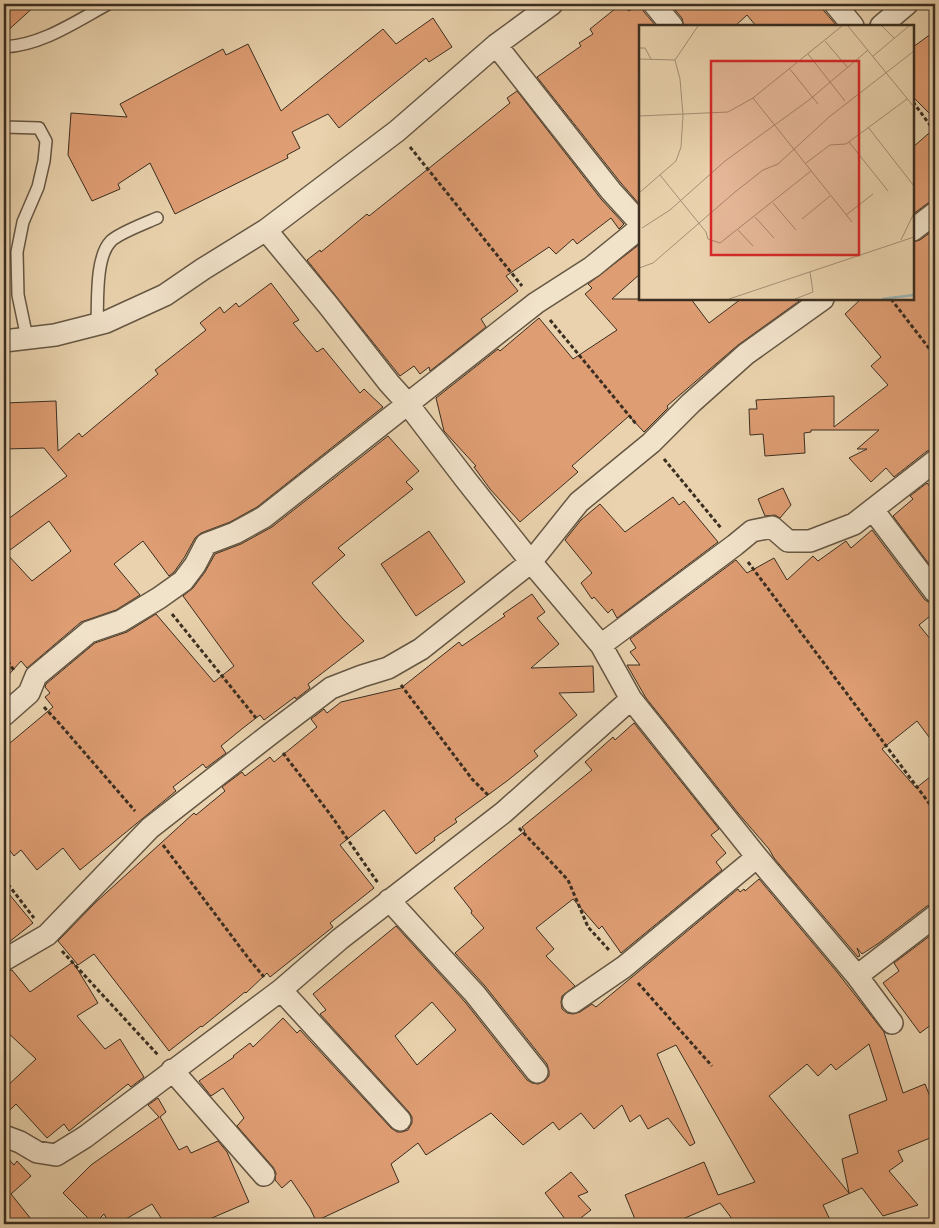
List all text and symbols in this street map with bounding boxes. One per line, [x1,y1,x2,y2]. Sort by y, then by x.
inset map [639,25,914,300]

